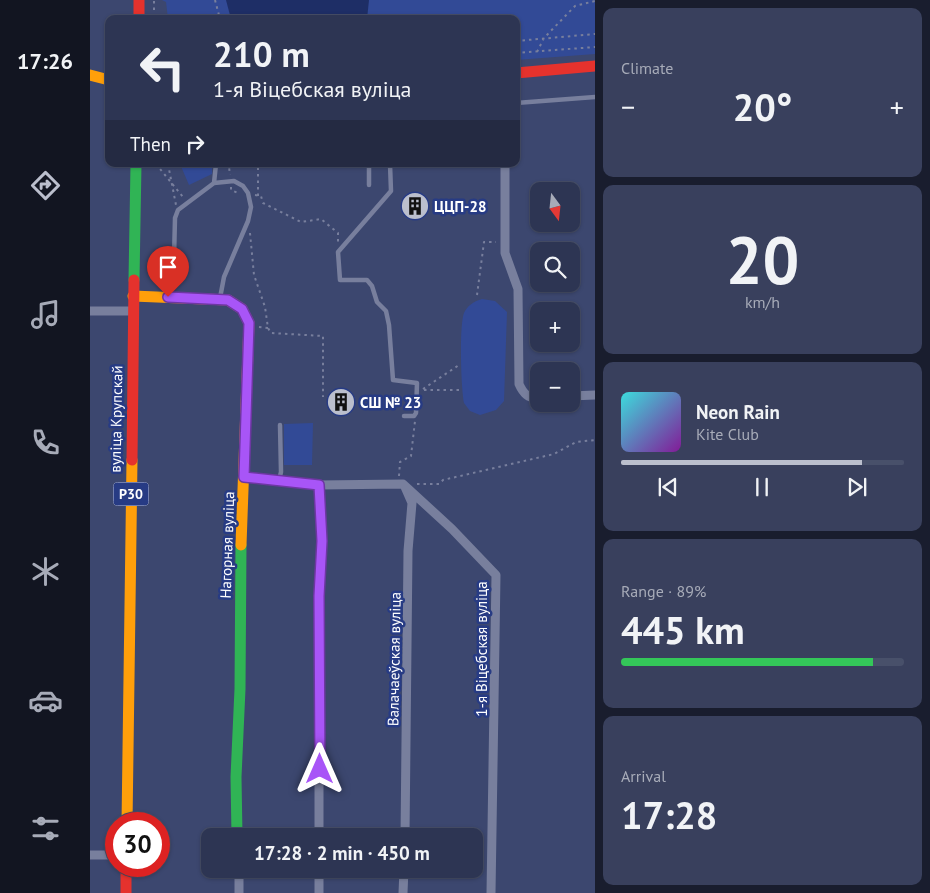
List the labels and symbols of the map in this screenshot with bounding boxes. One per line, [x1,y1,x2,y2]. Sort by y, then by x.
north arrow [530,182,580,232]
building icon: ЦЦП-28 [400,191,430,221]
place label: ЦЦП-28 [434,197,486,216]
pin [147,246,189,297]
street label: вуліца Крупскай [106,365,126,473]
building icon: СШ № 23 [326,387,356,417]
place label: СШ № 23 [360,393,421,412]
road number: Р30 [113,482,148,506]
street label: Нагорная вуліца [216,491,238,599]
street label: 1-я Віцебская вуліца [472,581,491,717]
street label: Валачаеўская вуліца [383,592,405,726]
position arrow [293,742,345,794]
speed limit sign: 30 [105,812,170,877]

